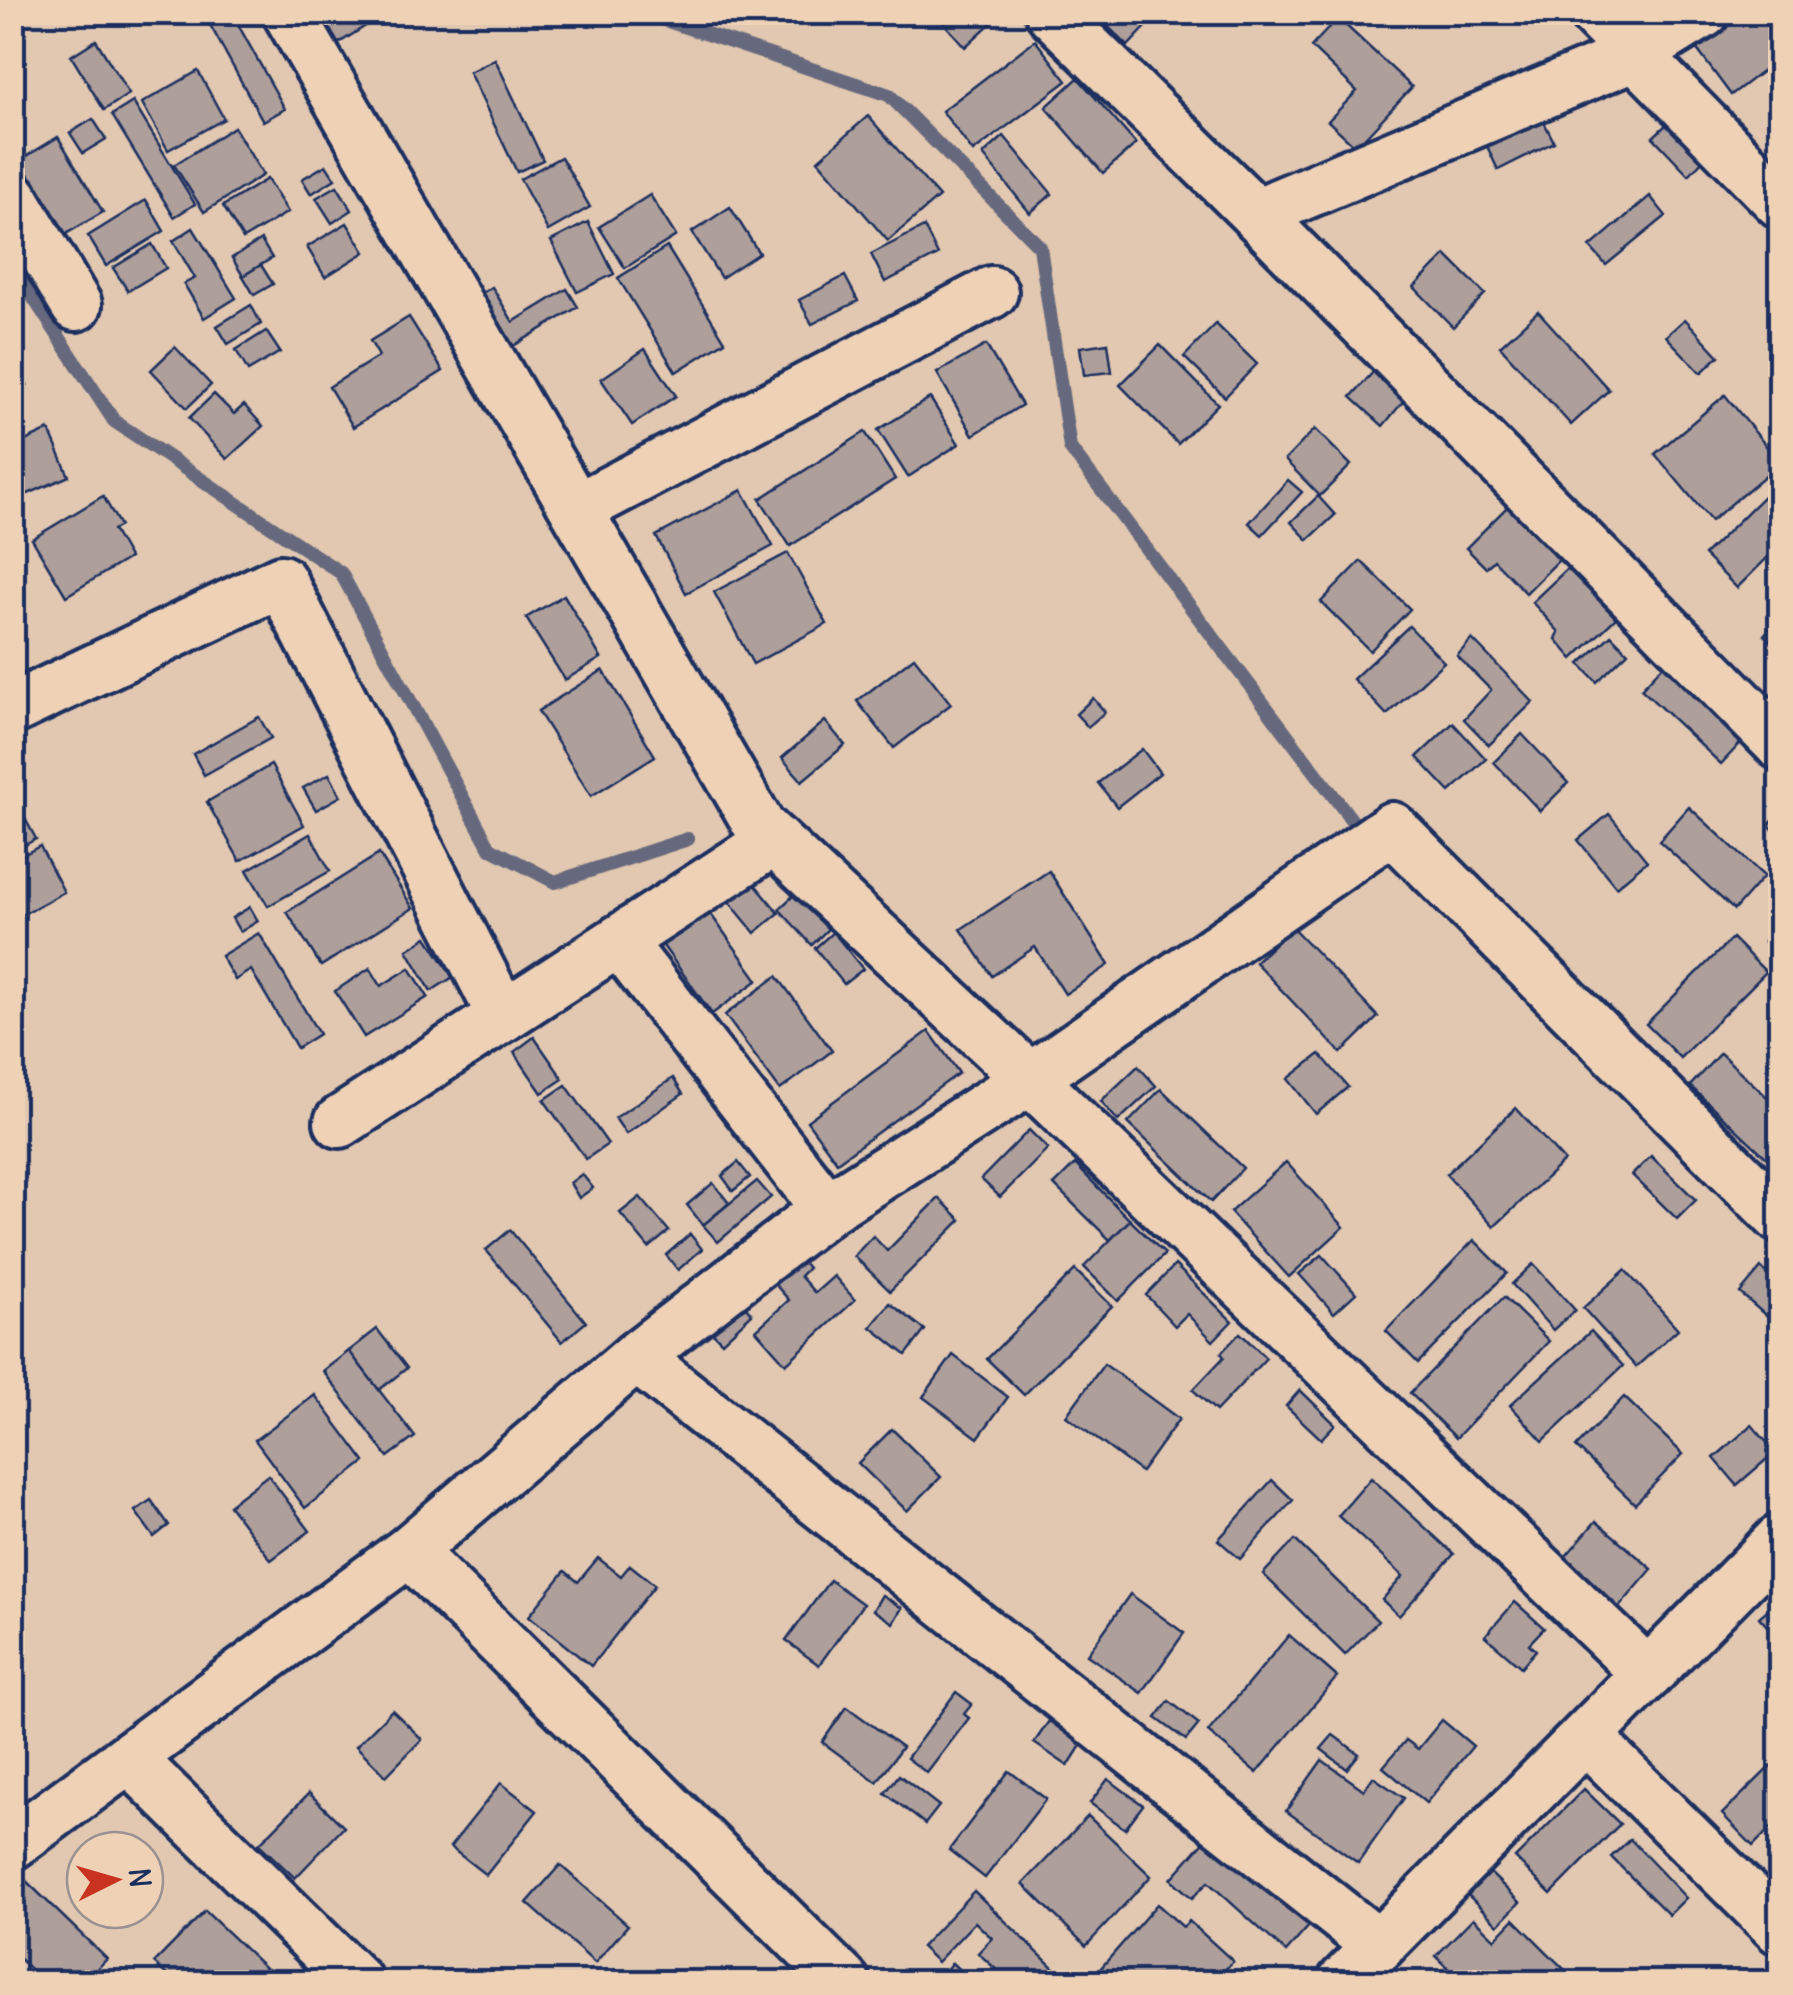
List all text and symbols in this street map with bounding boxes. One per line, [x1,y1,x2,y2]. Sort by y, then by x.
north arrow [65,1830,165,1930]
text: N [121,1867,159,1889]

